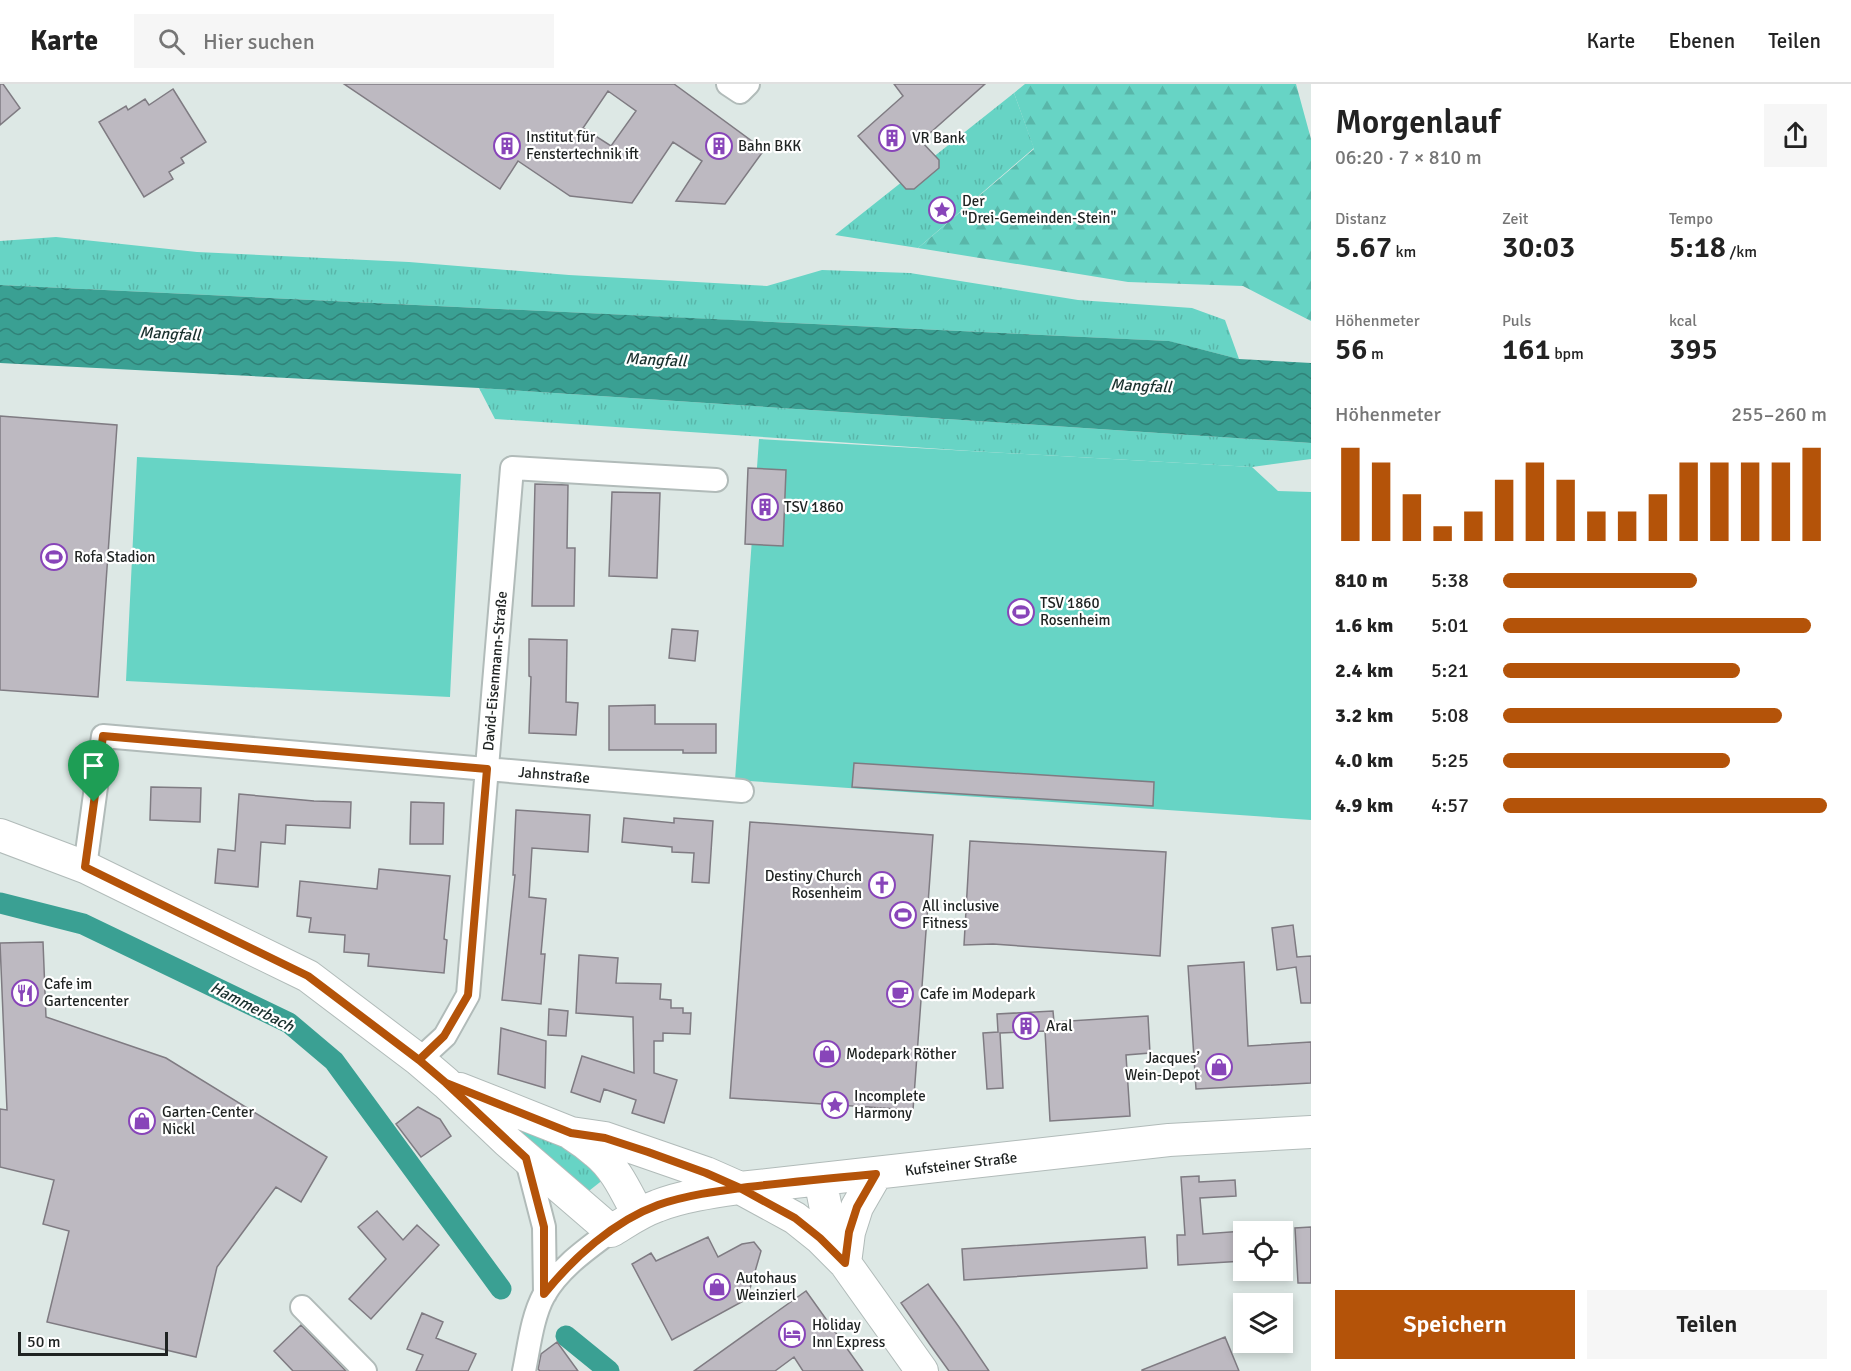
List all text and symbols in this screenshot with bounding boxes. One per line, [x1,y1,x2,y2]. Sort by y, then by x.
search box [134,14,554,68]
text: Karte [30,24,98,58]
icon: search [155,25,188,58]
text: Hier suchen [203,28,315,55]
text: Karte [1586,28,1635,54]
text: Ebenen [1668,28,1735,54]
text: Teilen [1768,28,1821,54]
text: Morgenlauf [1335,102,1500,143]
button: share [1764,104,1827,167]
building icon: VR Bank [877,123,907,153]
place label: Institut für Fenstertechnik ift [526,128,639,163]
place label: VR Bank [912,129,966,147]
building icon: Institut für Fenstertechnik ift [492,131,522,161]
building icon: Bahn BKK [704,131,734,161]
place label: Bahn BKK [738,137,801,155]
text: 06:20 · 7 × 810 m [1335,145,1482,170]
place label: Der "Drei-Gemeinden-Stein" [962,192,1116,227]
place icon: Der "Drei-Gemeinden-Stein" [927,195,957,225]
text: Distanz [1335,209,1386,229]
text: Zeit [1502,209,1528,229]
text: Tempo [1669,209,1713,229]
text: 5.67 [1335,229,1392,266]
text: 30:03 [1502,229,1575,266]
text: 5:18 [1669,229,1726,266]
text: km [1392,242,1416,262]
text: /km [1726,242,1757,262]
text: Höhenmeter [1335,311,1420,331]
text: Puls [1502,311,1531,331]
text: kcal [1669,311,1697,331]
water label: Mangfall [139,322,202,346]
text: 56 [1335,331,1367,368]
text: 161 [1502,331,1551,368]
text: 395 [1669,331,1718,368]
text: m [1367,344,1384,364]
text: bpm [1551,344,1584,364]
water label: Mangfall [625,348,688,372]
water label: Mangfall [1110,374,1173,398]
text: Höhenmeter [1335,402,1441,427]
text: 255–260 m [1731,402,1827,427]
building icon: TSV 1860 [750,492,780,522]
place label: TSV 1860 [784,498,844,516]
sports icon: Rofa Stadion [39,542,69,572]
place label: Rofa Stadion [74,548,156,566]
text: 810 m [1335,568,1388,593]
text: 5:38 [1431,568,1469,593]
street label: David-Eisenmann-Straße [479,590,511,752]
place label: TSV 1860 Rosenheim [1040,594,1111,629]
sports icon: TSV 1860 Rosenheim [1006,597,1036,627]
text: 1.6 km [1335,613,1393,638]
text: 5:01 [1431,613,1469,638]
text: 2.4 km [1335,658,1393,683]
text: 5:21 [1431,658,1469,683]
text: 3.2 km [1335,703,1393,728]
text: 5:08 [1431,703,1469,728]
pin [68,740,119,802]
text: 4.0 km [1335,748,1393,773]
text: 5:25 [1431,748,1469,773]
icon: arrive [77,749,110,782]
street label: Jahnstraße [517,763,591,787]
text: 4.9 km [1335,793,1393,818]
text: 4:57 [1431,793,1469,818]
place label: Destiny Church Rosenheim [765,867,862,902]
church icon: Destiny Church Rosenheim [867,870,897,900]
place label: All inclusive Fitness [922,897,999,932]
sports icon: All inclusive Fitness [888,900,918,930]
place label: Cafe im Gartencenter [44,975,129,1010]
water label: Hammerbach [207,977,298,1037]
restaurant icon: Cafe im Gartencenter [10,978,40,1008]
cafe icon: Cafe im Modepark [885,979,915,1009]
place label: Cafe im Modepark [920,985,1036,1003]
building icon: Aral [1011,1011,1041,1041]
place label: Aral [1046,1017,1073,1035]
shop icon: Modepark Röther [812,1039,842,1069]
place label: Modepark Röther [846,1045,957,1063]
place label: Jacques’ Wein-Depot [1125,1049,1200,1084]
shop icon: Jacques’ Wein-Depot [1204,1052,1234,1082]
place label: Incomplete Harmony [854,1087,926,1122]
place icon: Incomplete Harmony [820,1090,850,1120]
place label: Garten-Center Nickl [162,1103,254,1138]
shop icon: Garten-Center Nickl [127,1106,157,1136]
street label: Kufsteiner Straße [904,1148,1018,1180]
map controls [1233,1221,1293,1353]
button: locate [1233,1221,1293,1281]
place label: Autohaus Weinzierl [736,1269,797,1304]
shop icon: Autohaus Weinzierl [702,1272,732,1302]
button: Speichern [1335,1290,1575,1359]
button: Teilen [1587,1290,1827,1359]
button: layers [1233,1293,1293,1353]
place label: Holiday Inn Express [812,1316,886,1351]
hotel icon: Holiday Inn Express [777,1319,807,1349]
scale bar [18,1329,168,1356]
text: 50 m [27,1332,61,1352]

